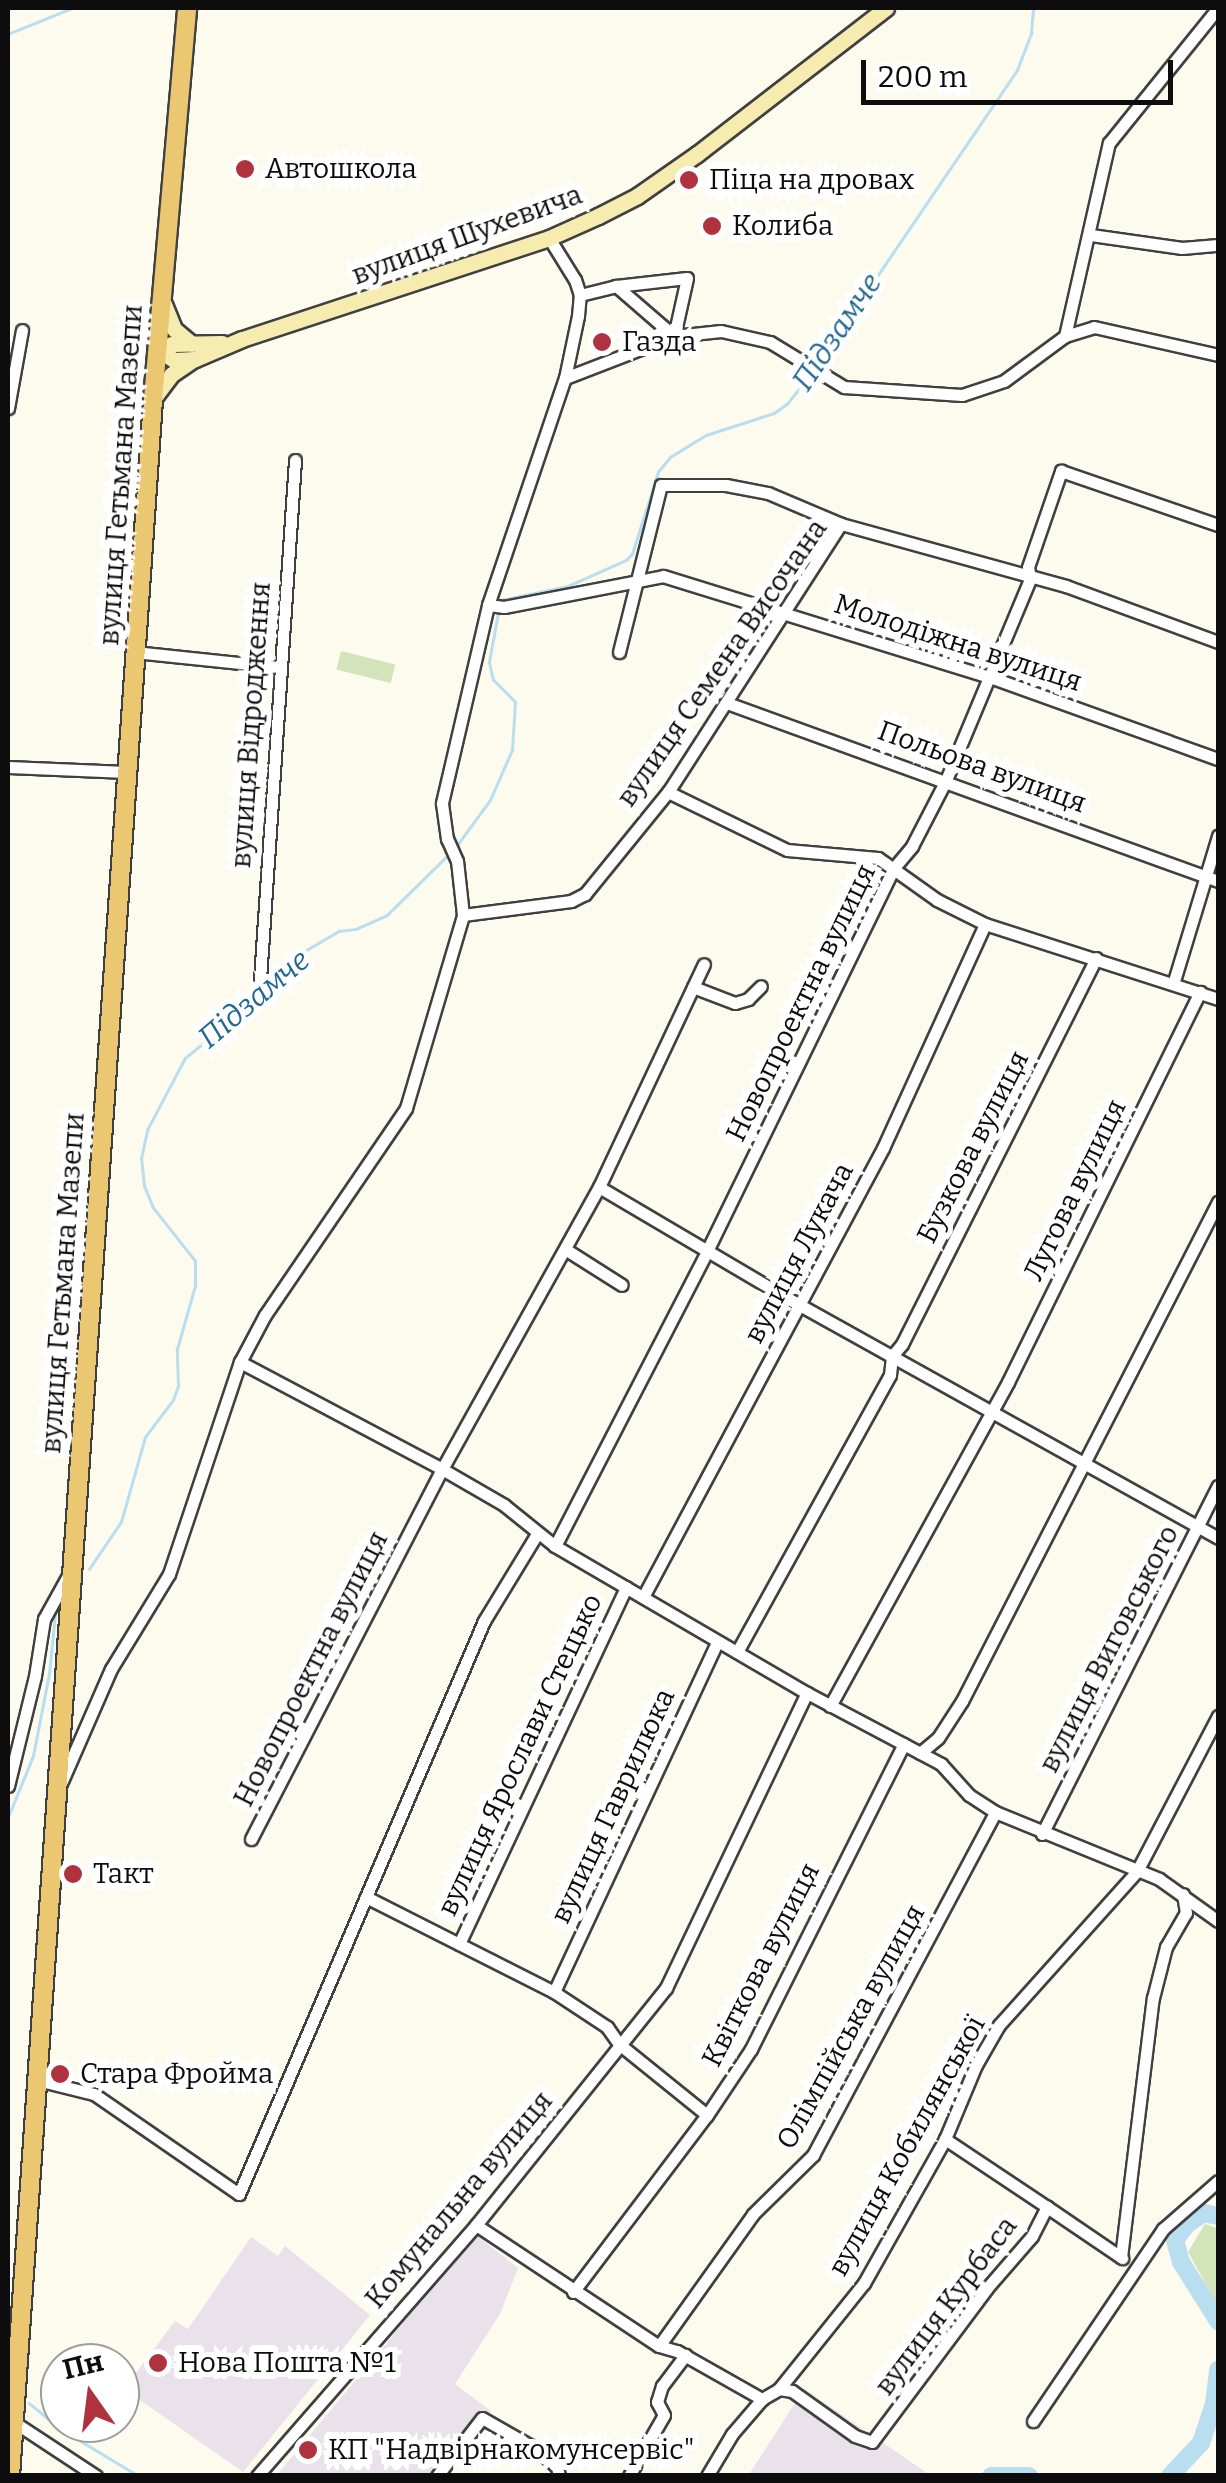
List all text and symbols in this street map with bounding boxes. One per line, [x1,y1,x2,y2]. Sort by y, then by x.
scale bar [866,40,1178,102]
text: 200 m [878,59,967,95]
place label: Автошкола [265,152,417,186]
marker: Автошкола [234,158,256,180]
place label: Піца на дровах [709,163,914,197]
marker: Піца на дровах [678,169,700,191]
street label: вулиця Шухевича [347,178,587,292]
place label: Колиба [732,209,833,243]
marker: Колиба [701,215,723,237]
water label: Підзамче [785,266,889,398]
street label: вулиця Гетьмана Мазепи [92,303,150,647]
place label: Газда [622,325,696,359]
marker: Газда [591,331,613,353]
street label: вулиця Семена Височана [610,513,834,813]
street label: вулиця Відродження [224,581,278,869]
street label: Молодіжна вулиця [830,587,1086,699]
street label: Польова вулиця [873,714,1091,820]
street label: Новопроектна вулиця [719,859,883,1147]
water label: Підзамче [191,942,317,1056]
street label: Бузкова вулиця [910,1045,1036,1249]
street label: Лугова вулиця [1017,1094,1133,1286]
street label: вулиця Гетьмана Мазепи [34,1111,92,1455]
street label: вулиця Лукача [737,1157,861,1349]
street label: вулиця Виговського [1032,1520,1186,1778]
street label: Новопроектна вулиця [227,1526,395,1812]
street label: вулиця Ярослави Стецько [431,1589,609,1921]
street label: вулиця Гаврилюка [544,1683,682,1929]
place label: Такт [93,1857,154,1891]
street label: Квіткова вулиця [695,1858,827,2072]
marker: Такт [62,1863,84,1885]
street label: Олімпійська вулиця [770,1899,932,2155]
street label: вулиця Кобилянської [822,2010,992,2282]
place label: Стара Фройма [80,2057,273,2091]
marker: Стара Фройма [49,2063,71,2085]
street label: Комунальна вулиця [358,2085,560,2315]
street label: вулиця Курбаса [868,2210,1024,2402]
north arrow [40,2343,140,2443]
text: Пн [59,2344,107,2386]
place label: Нова Пошта №1 [178,2346,396,2380]
marker: Нова Пошта №1 [147,2352,169,2374]
place label: КП "Надвірнакомунсервіс" [328,2433,695,2467]
marker: КП "Надвірнакомунсервіс" [297,2439,319,2461]

